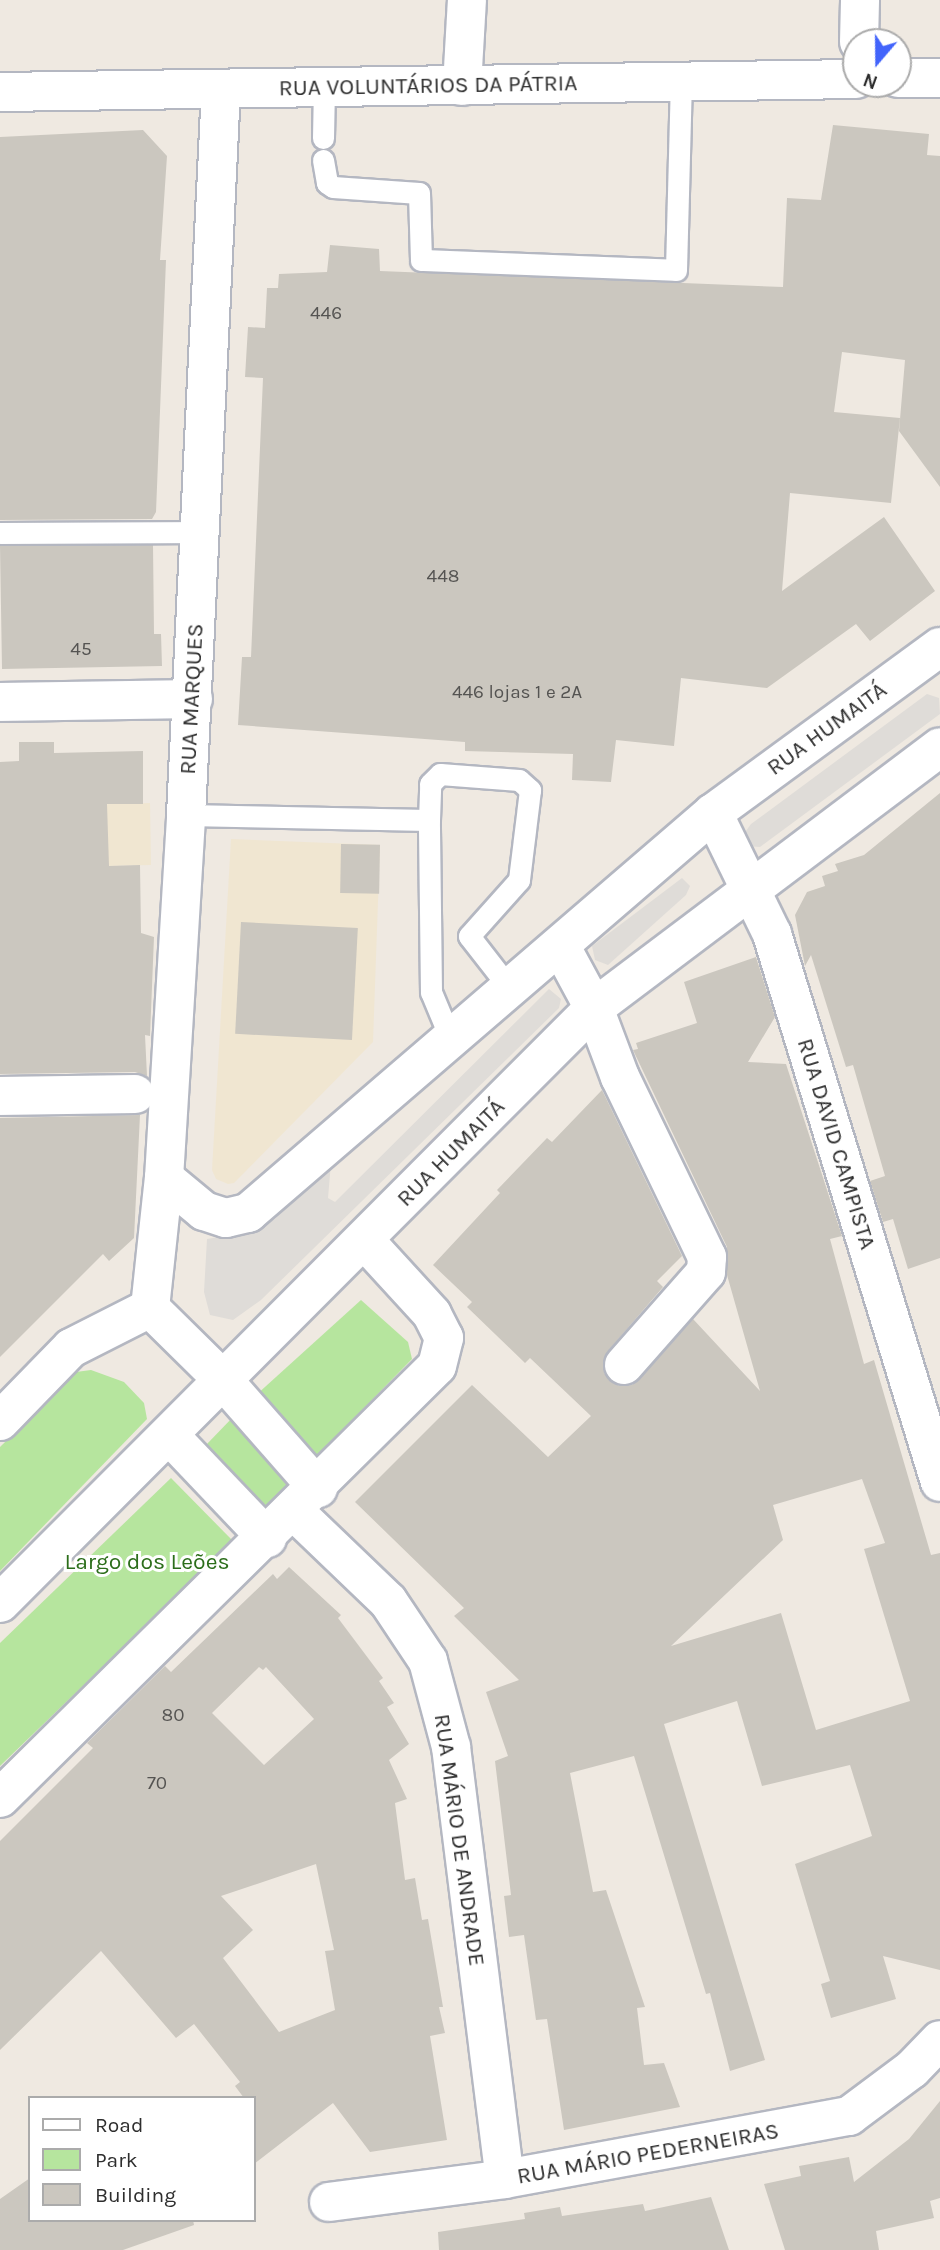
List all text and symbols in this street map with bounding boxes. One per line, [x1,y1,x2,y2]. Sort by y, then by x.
north arrow [842,28,912,98]
text: N [860,68,881,94]
street label: RUA VOLUNTÁRIOS DA PÁTRIA [278,70,578,102]
house number: 446 [310,303,342,325]
house number: 448 [427,566,459,588]
street label: RUA MARQUES [174,623,210,775]
house number: 45 [70,639,92,661]
street label: RUA HUMAITÁ [762,676,892,782]
house number: 446 lojas 1 e 2A [452,682,582,704]
street label: RUA DAVID CAMPISTA [791,1035,881,1253]
street label: RUA HUMAITÁ [391,1093,511,1213]
park label: Largo dos Leões [64,1548,230,1576]
house number: 80 [162,1705,184,1727]
street label: RUA MÁRIO DE ANDRADE [428,1712,490,1968]
house number: 70 [147,1773,167,1795]
legend [28,2096,256,2222]
text: Road [95,2113,143,2137]
street label: RUA MÁRIO PEDERNEIRAS [515,2117,781,2191]
text: Park [95,2148,138,2172]
text: Building [95,2183,176,2207]

